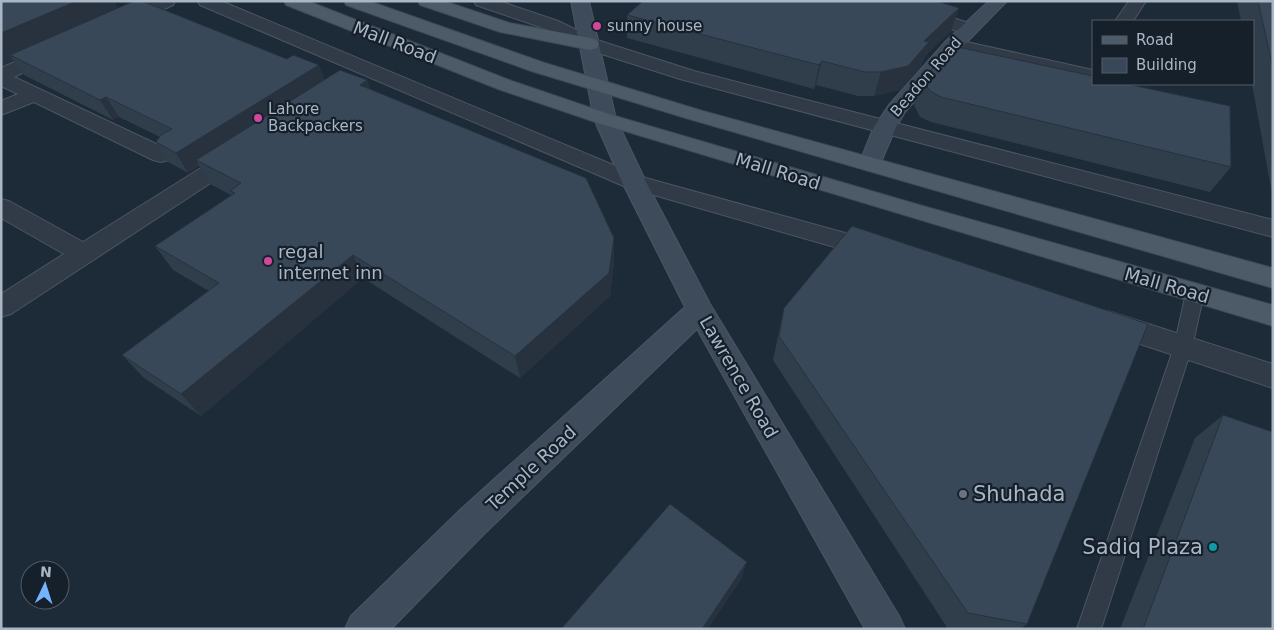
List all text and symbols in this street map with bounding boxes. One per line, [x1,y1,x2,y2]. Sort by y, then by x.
street label: Mall Road [350,17,440,67]
place label: sunny house [607,17,702,35]
marker: sunny house [591,20,603,32]
legend [1092,20,1254,85]
text: Road [1136,31,1174,49]
street label: Beadon Road [887,34,965,120]
text: Building [1136,56,1197,74]
place label: Lahore Backpackers [268,100,363,135]
marker: Lahore Backpackers [252,112,264,124]
street label: Mall Road [733,148,823,194]
place label: regal internet inn [278,241,383,283]
marker: regal internet inn [262,255,274,267]
street label: Mall Road [1122,263,1212,307]
street label: Lawrence Road [696,312,782,442]
street label: Temple Road [481,421,580,516]
place label: Shuhada [973,482,1065,506]
marker: Shuhada [957,488,969,500]
place label: Sadiq Plaza [1082,535,1203,559]
marker: Sadiq Plaza [1207,541,1219,553]
north arrow [20,560,70,610]
text: N [40,564,52,580]

